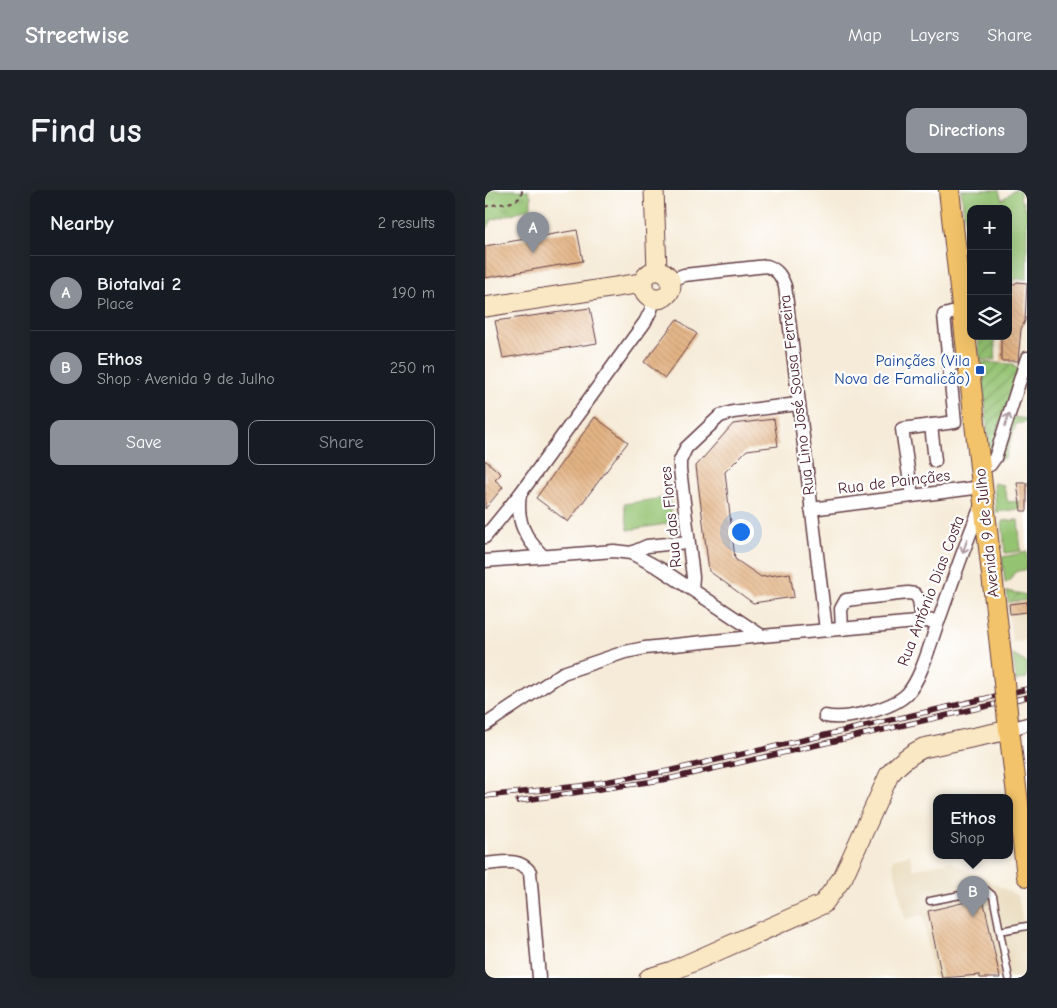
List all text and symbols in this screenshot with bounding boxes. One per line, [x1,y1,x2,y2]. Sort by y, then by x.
text: Streetwise [25,21,129,49]
text: Map [848,25,882,46]
text: Layers [910,25,959,46]
text: Share [987,25,1032,46]
button: Directions [906,108,1027,153]
text: Find us [30,110,142,151]
map controls [967,205,1012,340]
button: + [967,205,1012,250]
text: Nearby [50,211,114,235]
pin: A [517,212,549,253]
text: 2 results [378,214,435,232]
button: − [967,250,1012,295]
text: Biotalvai 2 [97,273,181,295]
text: A [62,284,70,302]
text: 190 m [392,284,435,302]
street label: Rua Lino José Sousa Ferreira [776,294,818,496]
text: Place [97,295,133,313]
button: layers [967,295,1012,340]
text: Ethos [97,348,142,370]
place label: Painçães (Vila Nova de Famalicão) [834,352,970,388]
text: B [61,359,71,377]
text: 250 m [390,359,435,377]
marker: Painçães (Vila Nova de Famalicão) [974,364,986,376]
text: Shop · Avenida 9 de Julho [97,370,275,388]
one-way arrow [1003,412,1013,428]
button: Save [50,420,238,465]
button: Share [248,420,435,465]
street label: Rua das Flores [657,465,685,569]
street label: Rua de Painçães [837,466,951,498]
street label: Avenida 9 de Julho [971,467,1003,599]
street label: Rua António Dias Costa [894,513,968,669]
your location [728,519,754,545]
one-way arrow [960,538,969,553]
popup [933,794,1013,859]
text: Ethos [950,807,996,829]
text: Shop [950,829,985,847]
pin: B [957,876,989,917]

